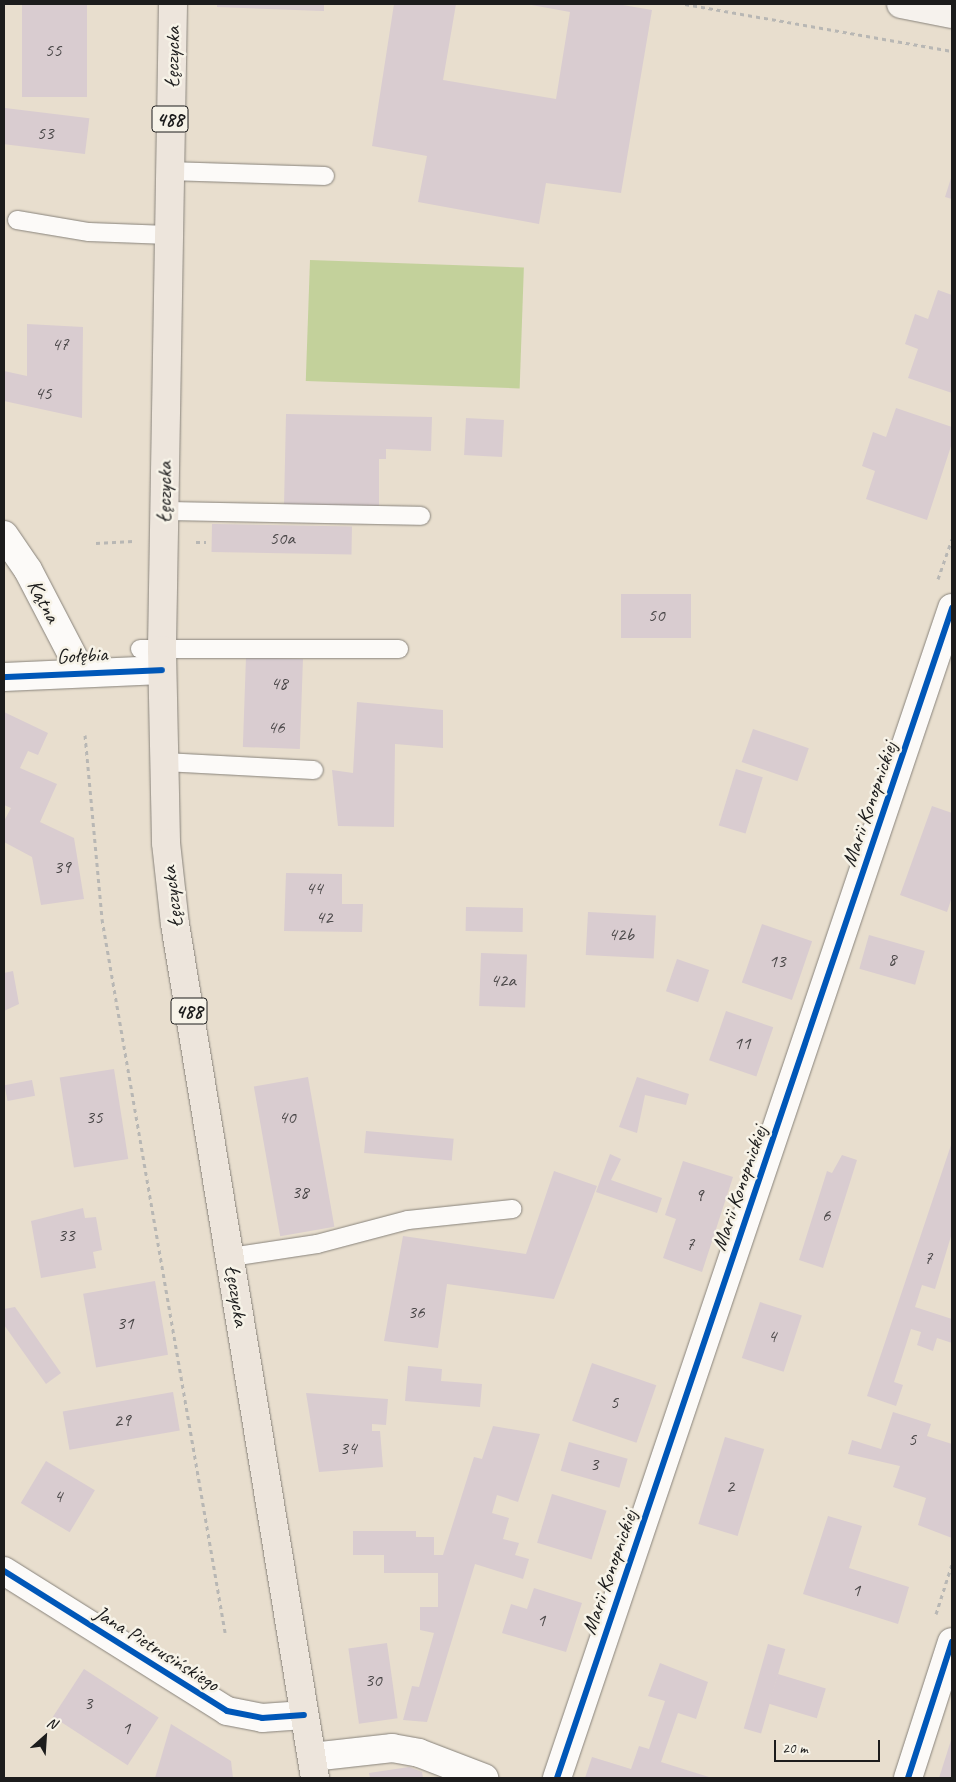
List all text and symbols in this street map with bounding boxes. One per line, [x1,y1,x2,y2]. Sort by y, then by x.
street label: Łęczycka [159,26,185,88]
house number: 55 [44,40,62,62]
road number: 488 [151,102,189,136]
house number: 53 [36,123,54,145]
house number: 47 [51,334,69,356]
house number: 45 [34,383,52,405]
street label: Łęczycka [151,461,177,523]
house number: 50a [269,528,295,550]
street label: Kątna [22,575,66,627]
house number: 50 [647,605,665,627]
street label: Gołębia [56,641,108,669]
house number: 48 [270,673,288,695]
house number: 46 [267,717,285,739]
street label: Marii Konopnickiej [836,738,902,870]
house number: 39 [53,857,71,879]
street label: Łęczycka [156,865,188,929]
house number: 44 [305,878,323,900]
house number: 42 [315,907,333,929]
house number: 42b [608,924,634,946]
house number: 8 [888,949,896,971]
house number: 13 [768,951,786,973]
house number: 42a [490,970,516,992]
road number: 488 [170,994,208,1028]
house number: 11 [733,1033,751,1055]
house number: 35 [85,1107,103,1129]
house number: 40 [278,1107,296,1129]
street label: Marii Konopnickiej [706,1122,772,1254]
house number: 38 [291,1182,309,1204]
house number: 9 [695,1185,703,1207]
house number: 6 [822,1205,830,1227]
house number: 33 [57,1225,75,1247]
house number: 7 [686,1234,694,1256]
house number: 7 [924,1248,932,1270]
street label: Łęczycka [220,1264,254,1328]
house number: 36 [407,1302,425,1324]
house number: 31 [116,1313,134,1335]
house number: 4 [768,1326,776,1348]
house number: 5 [610,1392,618,1414]
house number: 29 [113,1410,131,1432]
house number: 5 [908,1429,916,1451]
house number: 34 [339,1438,357,1460]
house number: 3 [590,1454,598,1476]
house number: 2 [726,1476,734,1498]
house number: 4 [54,1486,62,1508]
street label: Marii Konopnickiej [576,1506,642,1638]
house number: 1 [852,1580,860,1602]
street label: Jana Pietrusińskiego [90,1600,224,1696]
house number: 1 [537,1610,545,1632]
house number: 30 [364,1670,382,1692]
house number: 3 [84,1693,92,1715]
north arrow [20,1712,70,1762]
text: N [44,1714,59,1733]
house number: 1 [122,1718,130,1740]
scale bar [776,1730,882,1762]
text: 20 m [782,1739,808,1758]

